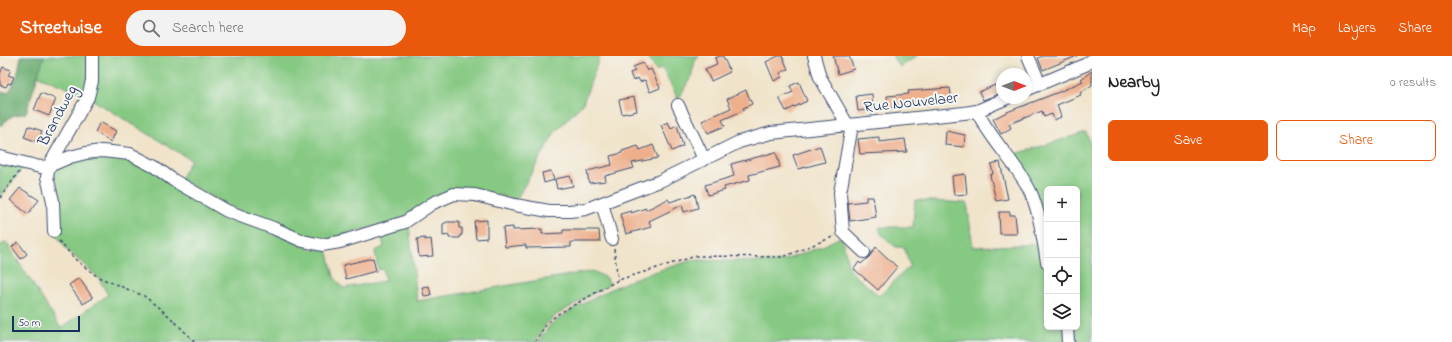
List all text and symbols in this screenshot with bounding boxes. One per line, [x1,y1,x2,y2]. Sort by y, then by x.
search box [126,10,406,46]
text: Streetwise [20,15,102,42]
icon: search [140,17,162,39]
text: Search here [172,17,244,39]
text: Map [1292,18,1316,39]
text: Layers [1338,18,1376,39]
text: Share [1398,18,1432,39]
north arrow [996,68,1032,104]
text: Nearby [1108,70,1160,95]
text: 0 results [1390,73,1436,92]
street label: Brandweg [31,81,84,152]
street label: Rue Nouvelaer [863,86,959,120]
button: Save [1108,120,1268,161]
button: Share [1276,120,1436,161]
map controls [1044,186,1080,330]
button: + [1044,186,1080,222]
button: − [1044,222,1080,258]
button: locate [1044,258,1080,294]
button: layers [1044,294,1080,330]
scale bar [12,314,80,333]
text: 50 m [18,315,40,331]

